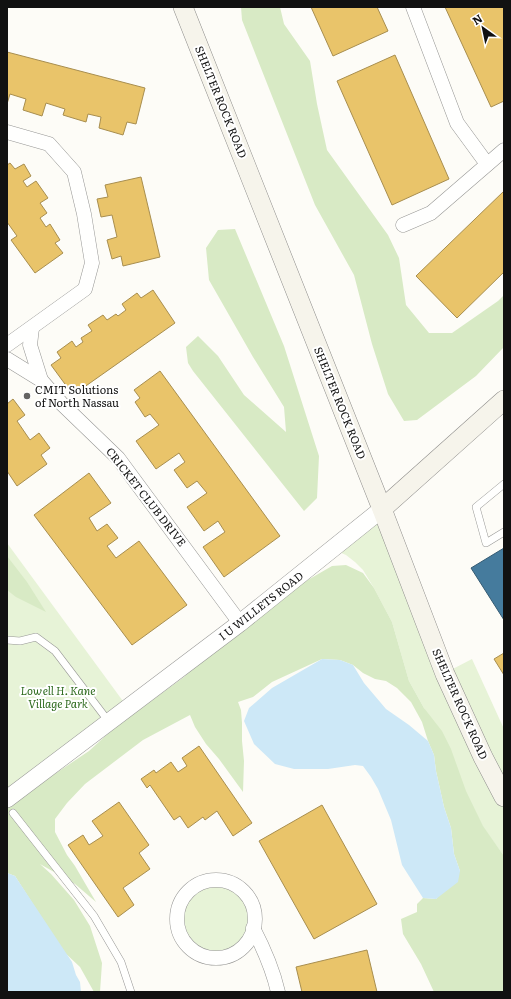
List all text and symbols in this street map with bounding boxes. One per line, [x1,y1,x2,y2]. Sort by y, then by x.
north arrow [463,8,503,48]
text: N [469,10,485,28]
street label: SHELTER ROCK ROAD [192,43,252,160]
street label: SHELTER ROCK ROAD [311,344,371,461]
place label: CMIT Solutions of North Nassau [35,381,119,410]
marker: CMIT Solutions of North Nassau [22,391,32,401]
street label: CRICKET CLUB DRIVE [103,444,191,549]
street label: I U WILLETS ROAD [215,567,306,643]
street label: SHELTER ROCK ROAD [429,646,493,762]
park label: Lowell H. Kane Village Park [21,682,95,711]

